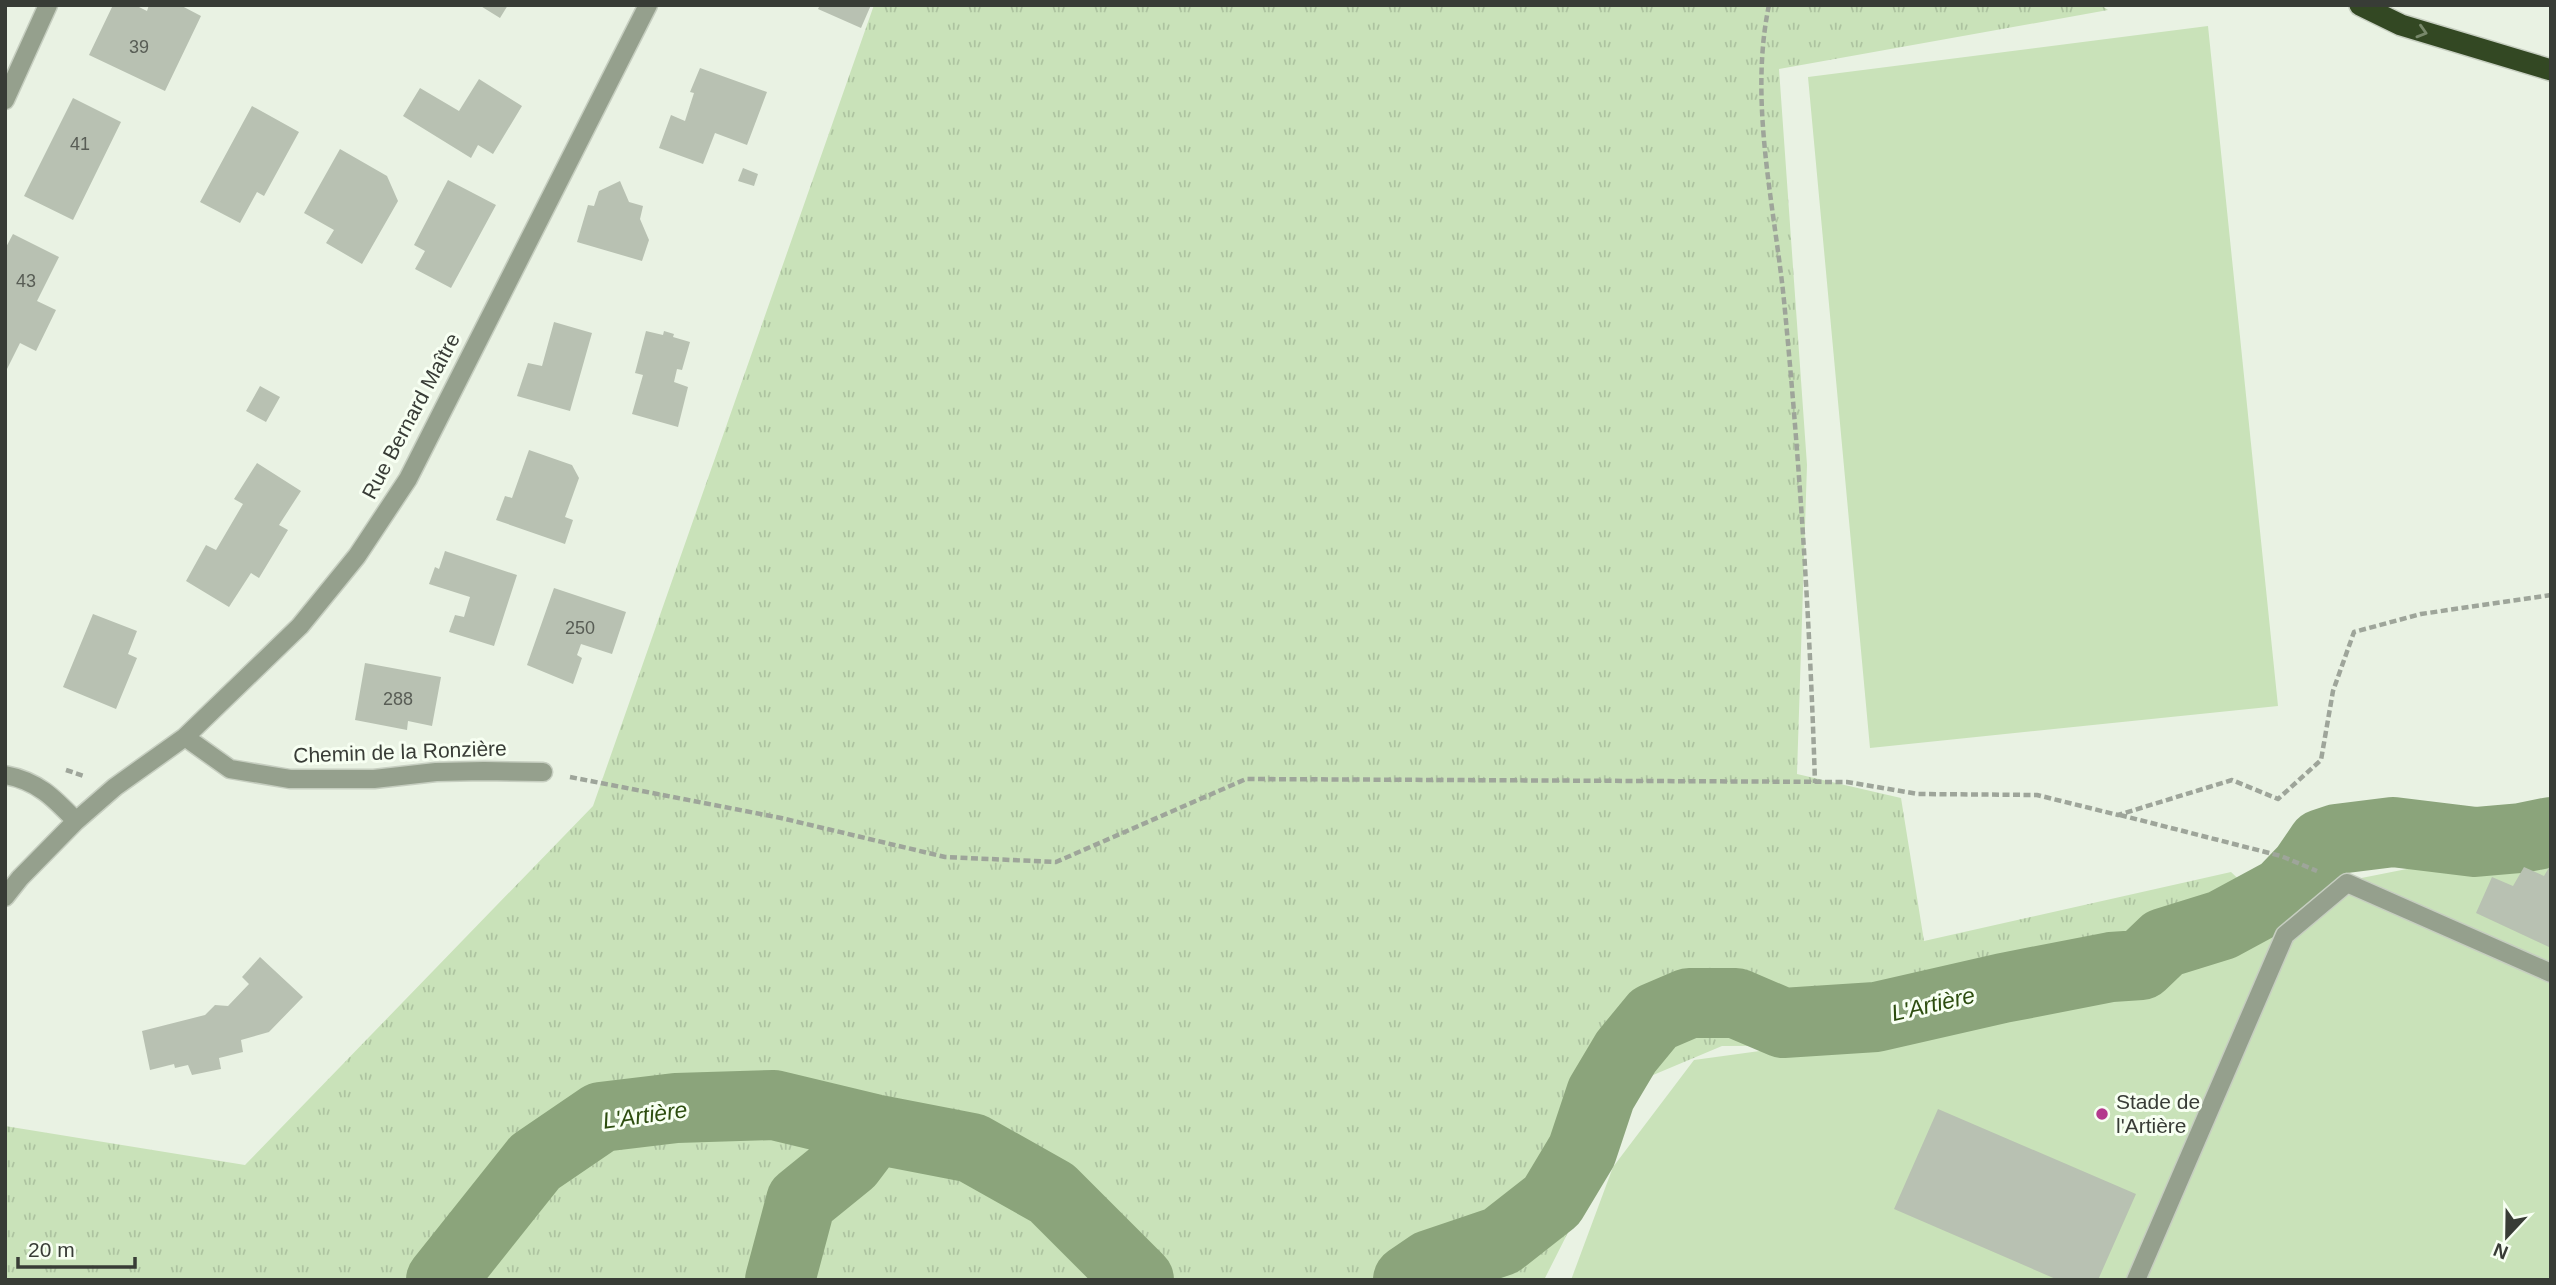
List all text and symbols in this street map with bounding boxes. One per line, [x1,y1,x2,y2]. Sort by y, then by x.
one-way arrow [2416,23,2428,38]
house number: 39 [129,37,149,57]
house number: 41 [70,134,90,154]
house number: 43 [16,271,36,291]
street label: Rue Bernard Maître [357,329,464,503]
house number: 250 [565,618,595,638]
house number: 288 [383,689,413,709]
street label: Chemin de la Ronzière [293,736,507,767]
water label: L'Artière [1889,982,1977,1026]
place label: Stade de l'Artière [2116,1090,2200,1137]
water label: L'Artière [601,1096,689,1134]
marker: Stade de l'Artière [2094,1106,2110,1122]
north arrow [2472,1201,2542,1271]
scale bar [18,1226,135,1270]
text: 20 m [28,1238,75,1261]
text: N [2491,1239,2511,1264]

